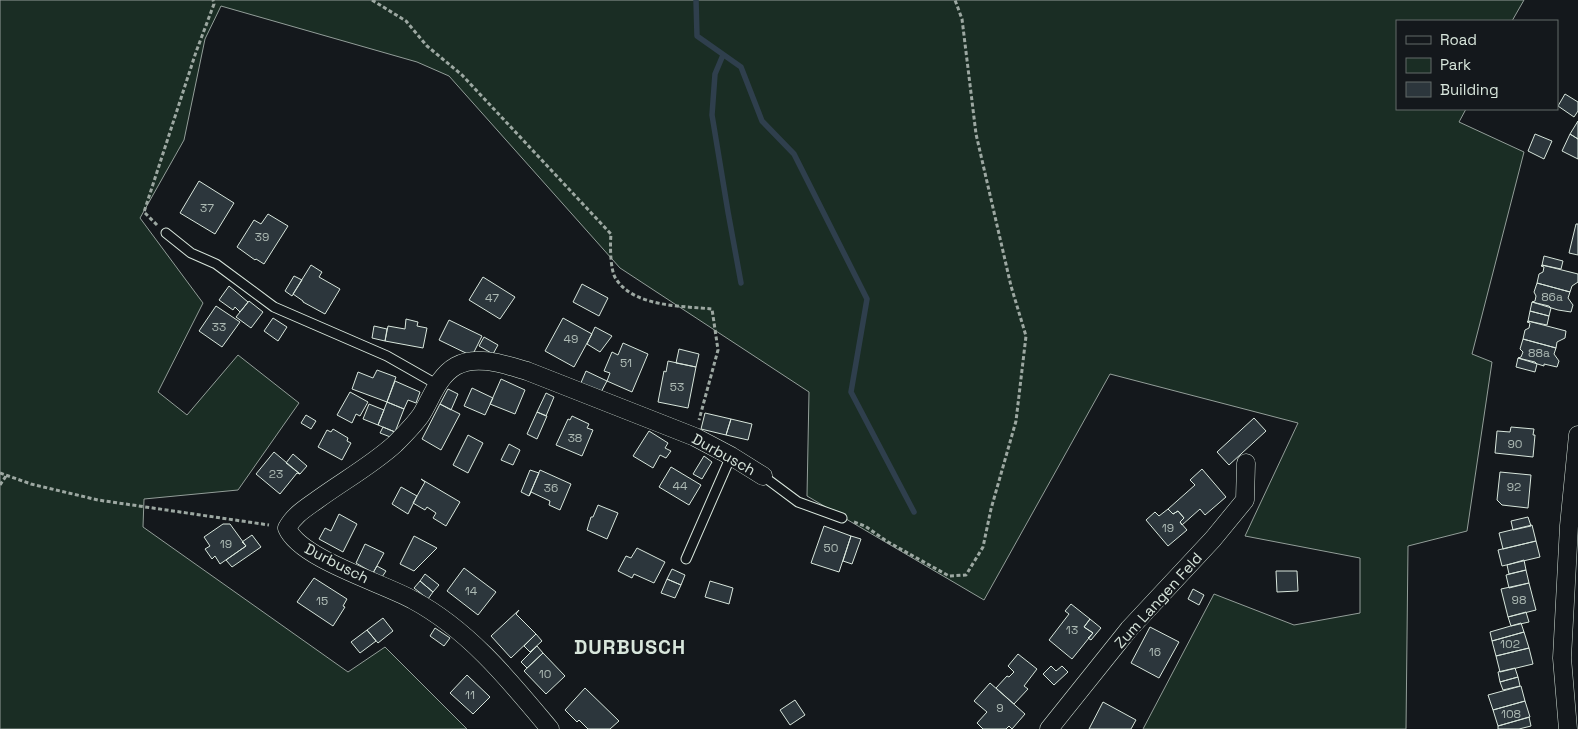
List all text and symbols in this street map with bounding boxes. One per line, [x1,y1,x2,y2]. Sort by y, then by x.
legend [1396,20,1558,110]
text: Road [1440,30,1477,49]
text: Park [1440,55,1471,74]
text: Building [1440,80,1499,99]
house number: 37 [200,200,214,216]
house number: 39 [255,229,269,245]
house number: 86a [1541,289,1563,305]
house number: 47 [485,290,499,306]
house number: 33 [212,319,226,335]
house number: 49 [564,331,578,347]
house number: 88a [1528,345,1550,361]
house number: 51 [620,355,632,371]
house number: 53 [670,379,684,395]
street label: Durbusch [689,429,759,479]
house number: 38 [568,430,582,446]
house number: 90 [1507,436,1523,452]
house number: 23 [269,466,283,482]
house number: 44 [672,478,688,494]
house number: 92 [1507,479,1521,495]
house number: 36 [544,480,558,496]
house number: 19 [1162,520,1174,536]
house number: 19 [220,536,232,552]
street label: Durbusch [302,539,372,587]
house number: 50 [824,540,838,556]
street label: Zum Langen Feld [1110,548,1206,652]
house number: 14 [465,583,478,599]
house number: 98 [1512,592,1526,608]
house number: 15 [316,593,328,609]
house number: 13 [1066,622,1078,638]
district label: DURBUSCH [574,634,686,660]
house number: 102 [1500,636,1520,652]
house number: 16 [1149,644,1161,660]
house number: 10 [539,666,551,682]
house number: 11 [465,687,475,703]
house number: 9 [996,700,1004,716]
house number: 108 [1501,706,1521,722]

